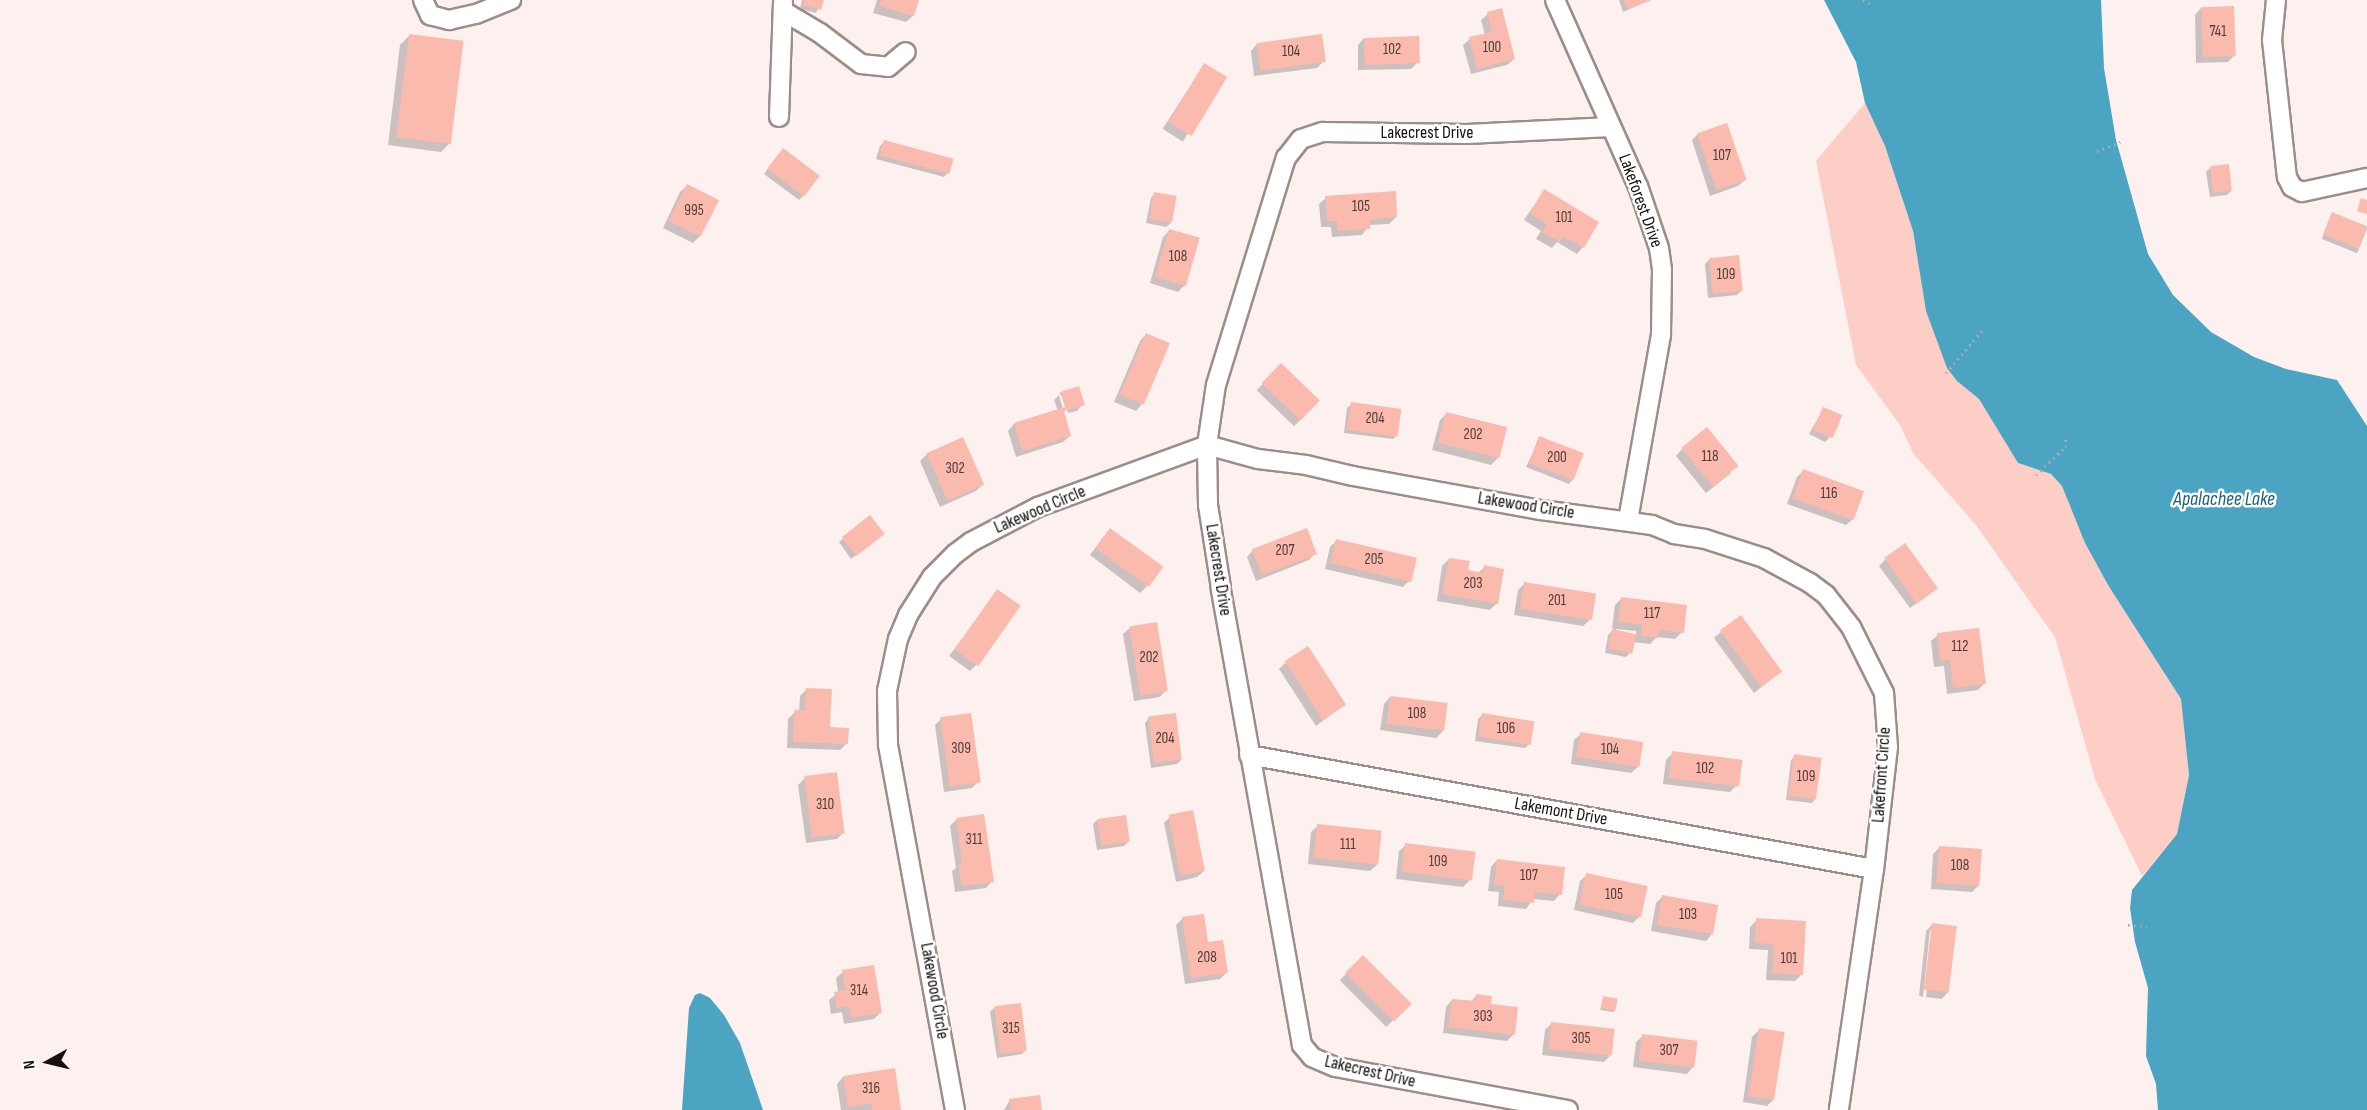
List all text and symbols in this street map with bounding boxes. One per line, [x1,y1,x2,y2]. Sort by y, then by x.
house number: 741 [2210,23,2226,41]
house number: 100 [1483,39,1501,57]
house number: 102 [1383,41,1401,59]
house number: 104 [1282,43,1300,61]
street label: Lakecrest Drive [1381,122,1473,144]
house number: 107 [1713,147,1731,165]
street label: Lakeforest Drive [1613,151,1667,251]
house number: 105 [1352,198,1370,216]
house number: 995 [684,202,704,220]
house number: 101 [1555,209,1573,227]
house number: 108 [1169,248,1187,266]
house number: 109 [1717,266,1735,284]
house number: 204 [1365,410,1385,428]
house number: 202 [1463,426,1483,444]
house number: 118 [1701,448,1719,466]
house number: 200 [1547,449,1567,467]
house number: 302 [945,460,965,478]
street label: Lakewood Circle [991,481,1089,539]
house number: 116 [1820,485,1838,503]
water label: Apalachee Lake [2173,487,2275,511]
street label: Lakewood Circle [1476,488,1576,524]
street label: Lakecrest Drive [1200,522,1236,618]
house number: 207 [1276,542,1294,560]
house number: 205 [1365,551,1383,569]
house number: 203 [1463,575,1483,593]
house number: 201 [1548,592,1566,610]
house number: 117 [1644,605,1660,623]
house number: 112 [1952,638,1968,656]
house number: 202 [1139,649,1159,667]
house number: 108 [1408,705,1426,723]
house number: 106 [1497,720,1515,738]
street label: Lakefront Circle [1868,726,1896,824]
house number: 204 [1155,730,1175,748]
house number: 309 [951,740,971,758]
house number: 104 [1601,741,1619,759]
house number: 102 [1696,760,1714,778]
house number: 109 [1797,768,1815,786]
street label: Lakemont Drive [1513,793,1609,831]
house number: 310 [816,796,834,814]
house number: 311 [966,831,982,849]
house number: 111 [1340,836,1356,854]
house number: 109 [1429,853,1447,871]
house number: 108 [1951,857,1969,875]
house number: 107 [1520,867,1538,885]
house number: 105 [1605,886,1623,904]
house number: 103 [1679,906,1697,924]
street label: Lakewood Circle [915,941,953,1041]
house number: 208 [1197,949,1217,967]
house number: 101 [1780,950,1798,968]
house number: 314 [850,982,868,1000]
house number: 303 [1473,1008,1493,1026]
house number: 315 [1002,1020,1020,1038]
house number: 305 [1572,1030,1590,1048]
north arrow [18,1032,78,1092]
house number: 307 [1660,1042,1678,1060]
street label: Lakecrest Drive [1322,1051,1418,1093]
text: N [20,1059,40,1070]
house number: 316 [862,1080,880,1098]

